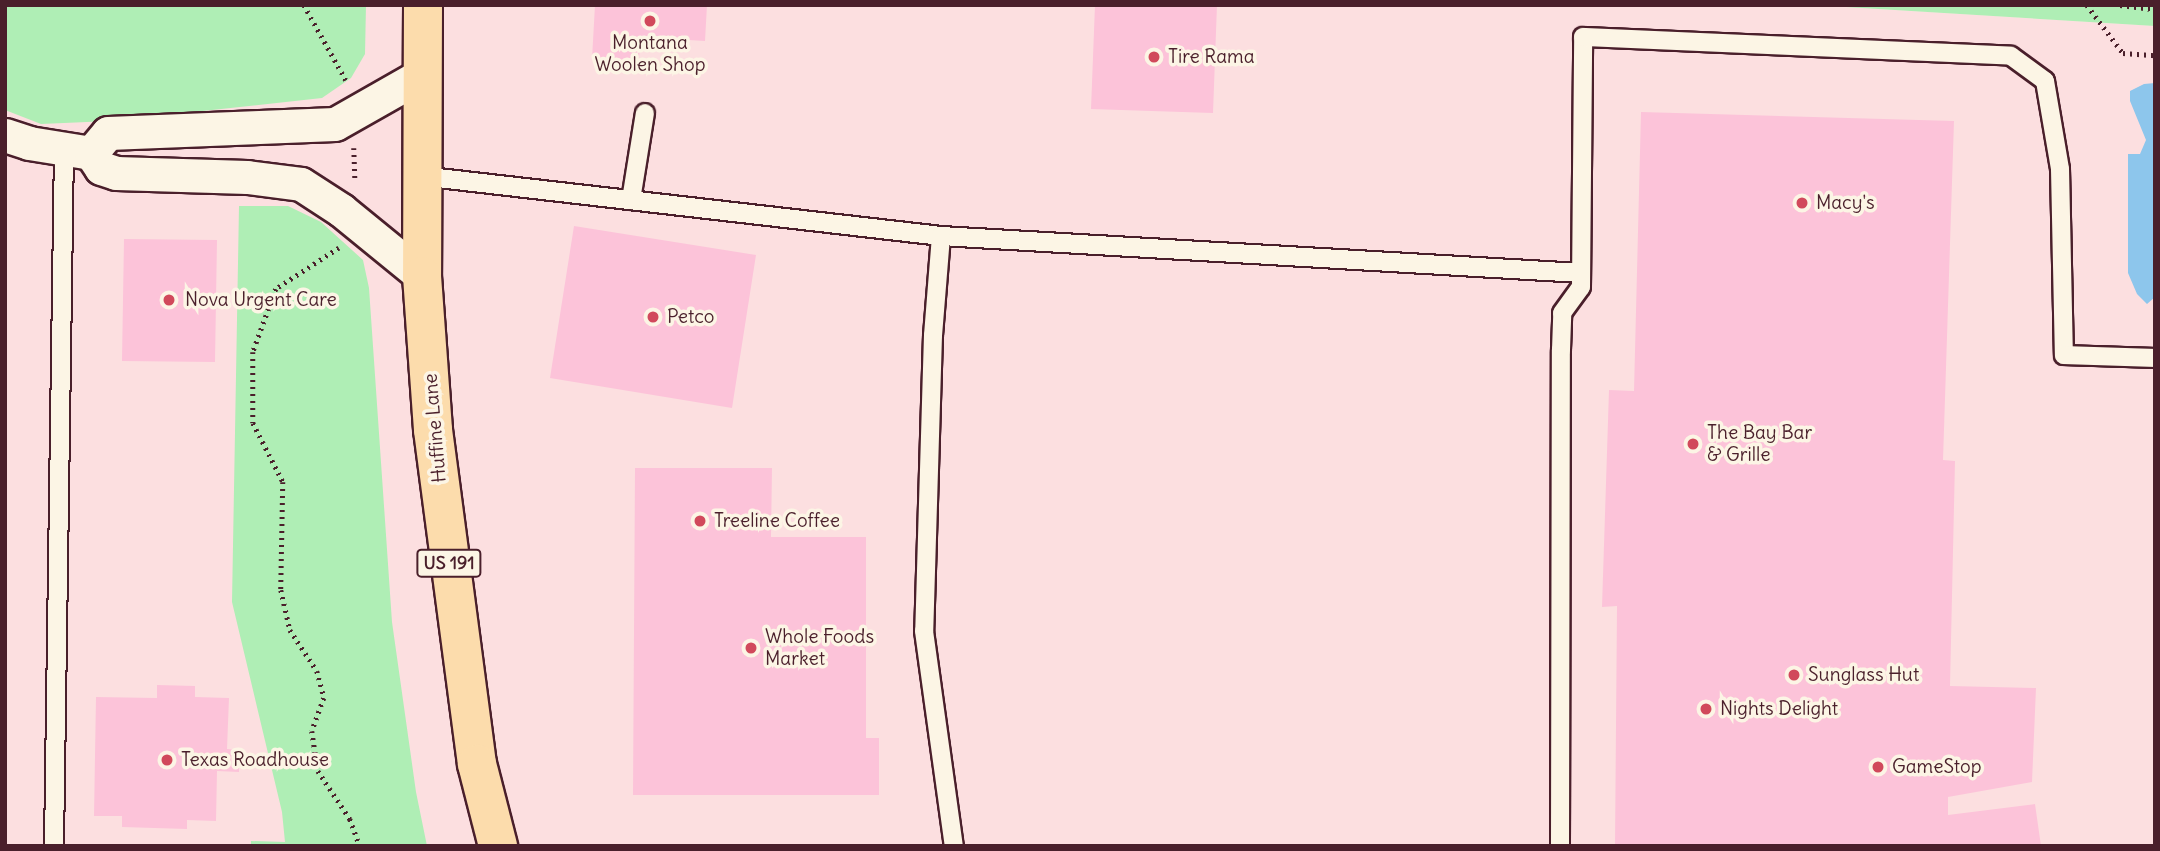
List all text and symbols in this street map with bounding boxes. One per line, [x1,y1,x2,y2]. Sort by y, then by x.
marker: Montana Woolen Shop [642,13,658,29]
place label: Montana Woolen Shop [594,32,706,76]
place label: Tire Rama [1168,46,1254,68]
marker: Tire Rama [1146,49,1162,65]
place label: Macy's [1816,192,1875,214]
marker: Macy's [1794,195,1810,211]
place label: Nova Urgent Care [185,289,337,311]
marker: Nova Urgent Care [159,290,179,310]
place label: Petco [667,306,715,328]
marker: Petco [645,309,661,325]
street label: Huffine Lane [419,372,451,484]
place label: The Bay Bar & Grille [1707,422,1812,466]
marker: The Bay Bar & Grille [1685,436,1701,452]
place label: Treeline Coffee [714,510,840,532]
marker: Treeline Coffee [692,513,708,529]
road number: US 191 [416,548,482,578]
place label: Whole Foods Market [765,626,874,670]
marker: Whole Foods Market [743,640,759,656]
place label: Sunglass Hut [1808,664,1919,686]
marker: Sunglass Hut [1786,667,1802,683]
place label: Nights Delight [1720,698,1838,720]
marker: Nights Delight [1698,701,1714,717]
place label: Texas Roadhouse [181,749,329,771]
marker: Texas Roadhouse [159,752,175,768]
place label: GameStop [1892,756,1982,778]
marker: GameStop [1870,759,1886,775]

